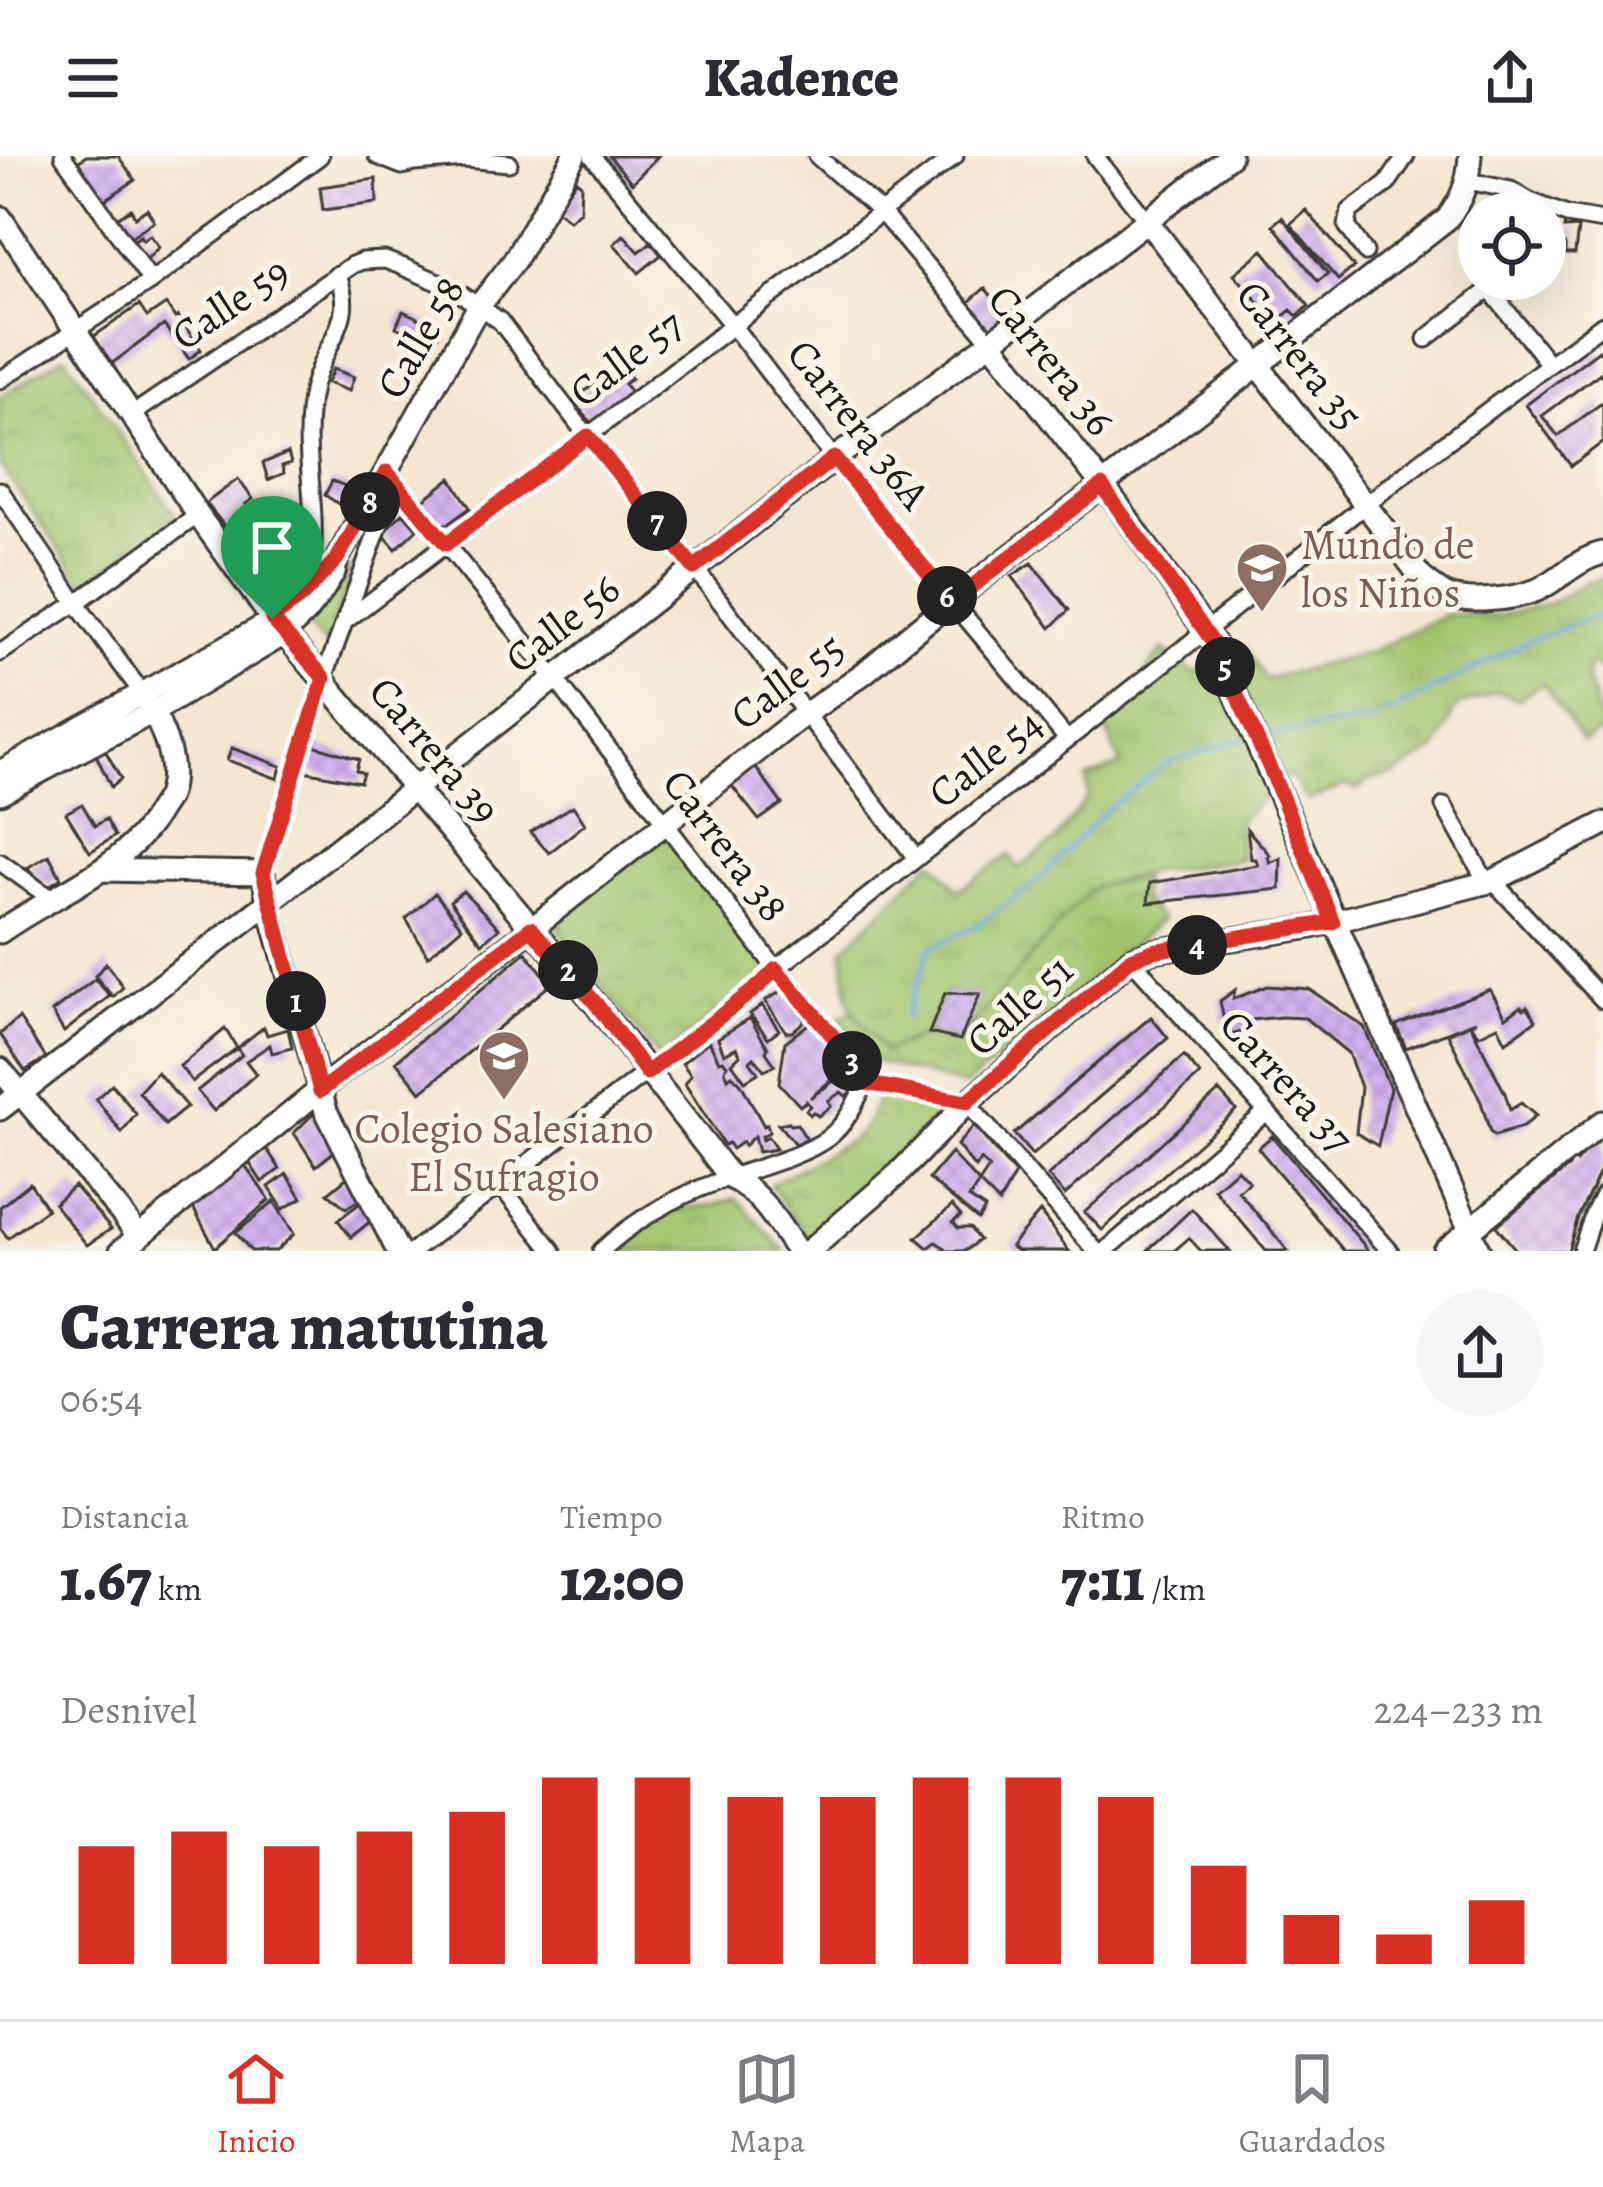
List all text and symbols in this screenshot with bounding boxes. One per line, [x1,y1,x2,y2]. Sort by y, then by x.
text: Kadence [704,41,899,115]
icon: menu [60,45,126,111]
icon: share [1477,45,1543,111]
map controls [1458,192,1566,300]
button: locate [1458,192,1566,300]
street label: Calle 59 [160,243,300,363]
street label: Calle 58 [362,266,478,408]
street label: Carrera 35 [1224,268,1376,442]
street label: Carrera 36 [975,273,1129,447]
street label: Calle 57 [557,296,695,420]
street label: Carrera 36A [775,327,944,521]
pin: 8 [340,472,400,532]
text: 8 [362,479,378,524]
pin: 7 [627,491,687,551]
pin [221,496,323,619]
text: 7 [650,498,664,543]
icon: arrive [239,514,305,580]
place label: Mundo de los Niños [1301,516,1475,621]
school or university icon: Mundo de los Niños [1234,540,1290,614]
street label: Calle 56 [493,560,631,686]
pin: 6 [917,566,977,626]
text: 6 [939,573,955,618]
street label: Calle 55 [718,619,856,743]
pin: 5 [1195,637,1255,697]
text: 5 [1218,644,1232,689]
street label: Carrera 39 [356,664,514,836]
street label: Calle 54 [916,695,1054,821]
street label: Carrera 38 [650,757,802,933]
pin: 4 [1167,915,1227,975]
text: 4 [1189,922,1205,967]
pin: 2 [538,940,598,1000]
street label: Calle 51 [953,942,1085,1068]
text: 2 [560,947,576,992]
pin: 1 [266,971,326,1031]
text: 1 [290,978,302,1023]
street label: Carrera 37 [1207,997,1367,1165]
school or university icon: Colegio Salesiano El Sufragio [476,1028,532,1102]
pin: 3 [822,1031,882,1091]
text: 3 [845,1038,859,1083]
place label: Colegio Salesiano El Sufragio [354,1100,654,1205]
text: Carrera matutina [60,1282,548,1372]
button: share [1417,1290,1543,1416]
text: 06:54 [60,1372,143,1425]
text: Distancia [60,1494,189,1539]
text: Tiempo [560,1494,663,1539]
text: Ritmo [1061,1494,1145,1539]
text: 1.67 [60,1539,151,1621]
text: 12:00 [560,1539,684,1621]
text: 7:11 [1061,1539,1145,1621]
text: km [151,1566,202,1611]
text: /km [1145,1566,1206,1611]
text: Desnivel [60,1683,197,1736]
text: 224–233 m [1373,1683,1543,1736]
tab: Inicio [217,2046,296,2163]
tab: Mapa [729,2046,805,2163]
tab: Guardados [1239,2046,1386,2163]

